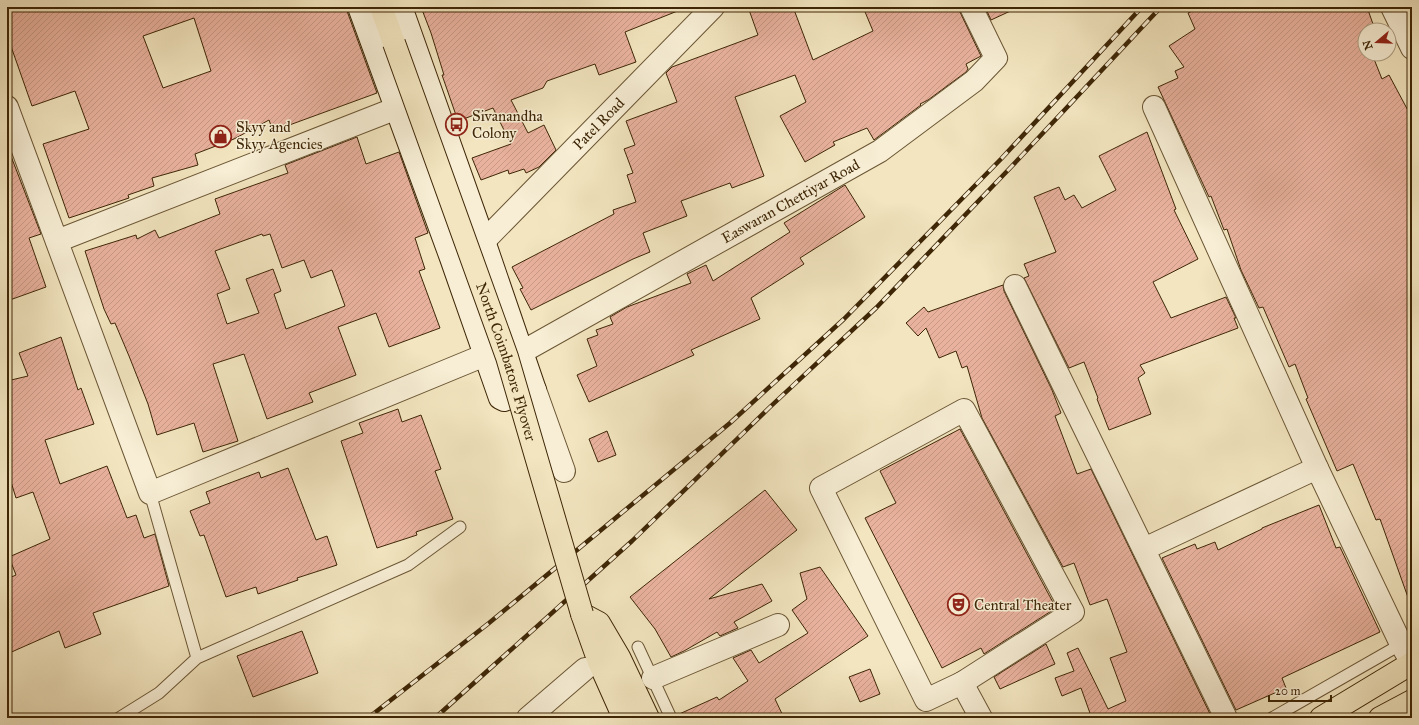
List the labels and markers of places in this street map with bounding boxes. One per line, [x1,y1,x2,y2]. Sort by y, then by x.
place label: Sivanandha Colony [472,107,544,142]
bus stop icon: Sivanandha Colony [443,112,469,138]
place label: Skyy and Skyy Agencies [236,118,322,153]
shop icon: Skyy and Skyy Agencies [208,123,234,149]
theatre icon: Central Theater [946,592,972,618]
place label: Central Theater [974,596,1072,614]

